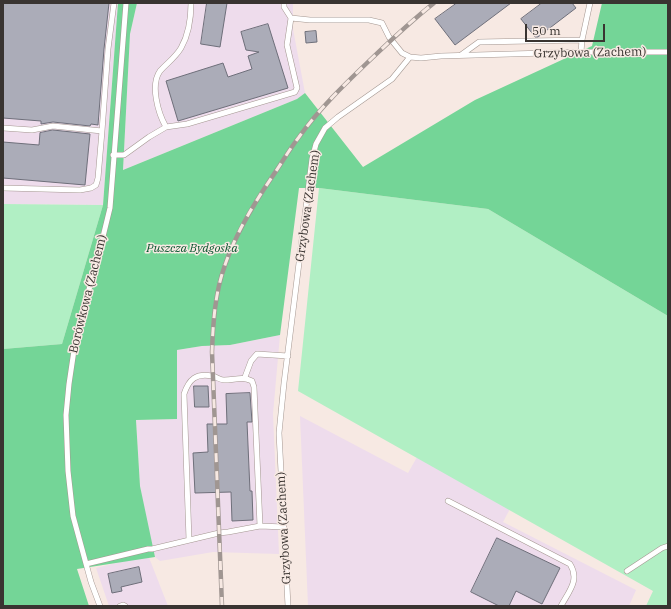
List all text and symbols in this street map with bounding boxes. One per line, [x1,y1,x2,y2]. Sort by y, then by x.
scale bar [527,16,607,42]
text: 50 m [532,23,561,38]
street label: Grzybowa (Zachem) [534,45,646,61]
street label: Grzybowa (Zachem) [293,149,323,263]
street label: Borówkowa (Zachem) [66,233,110,355]
park label: Puszcza Bydgoska [146,242,238,256]
street label: Grzybowa (Zachem) [274,471,294,585]

